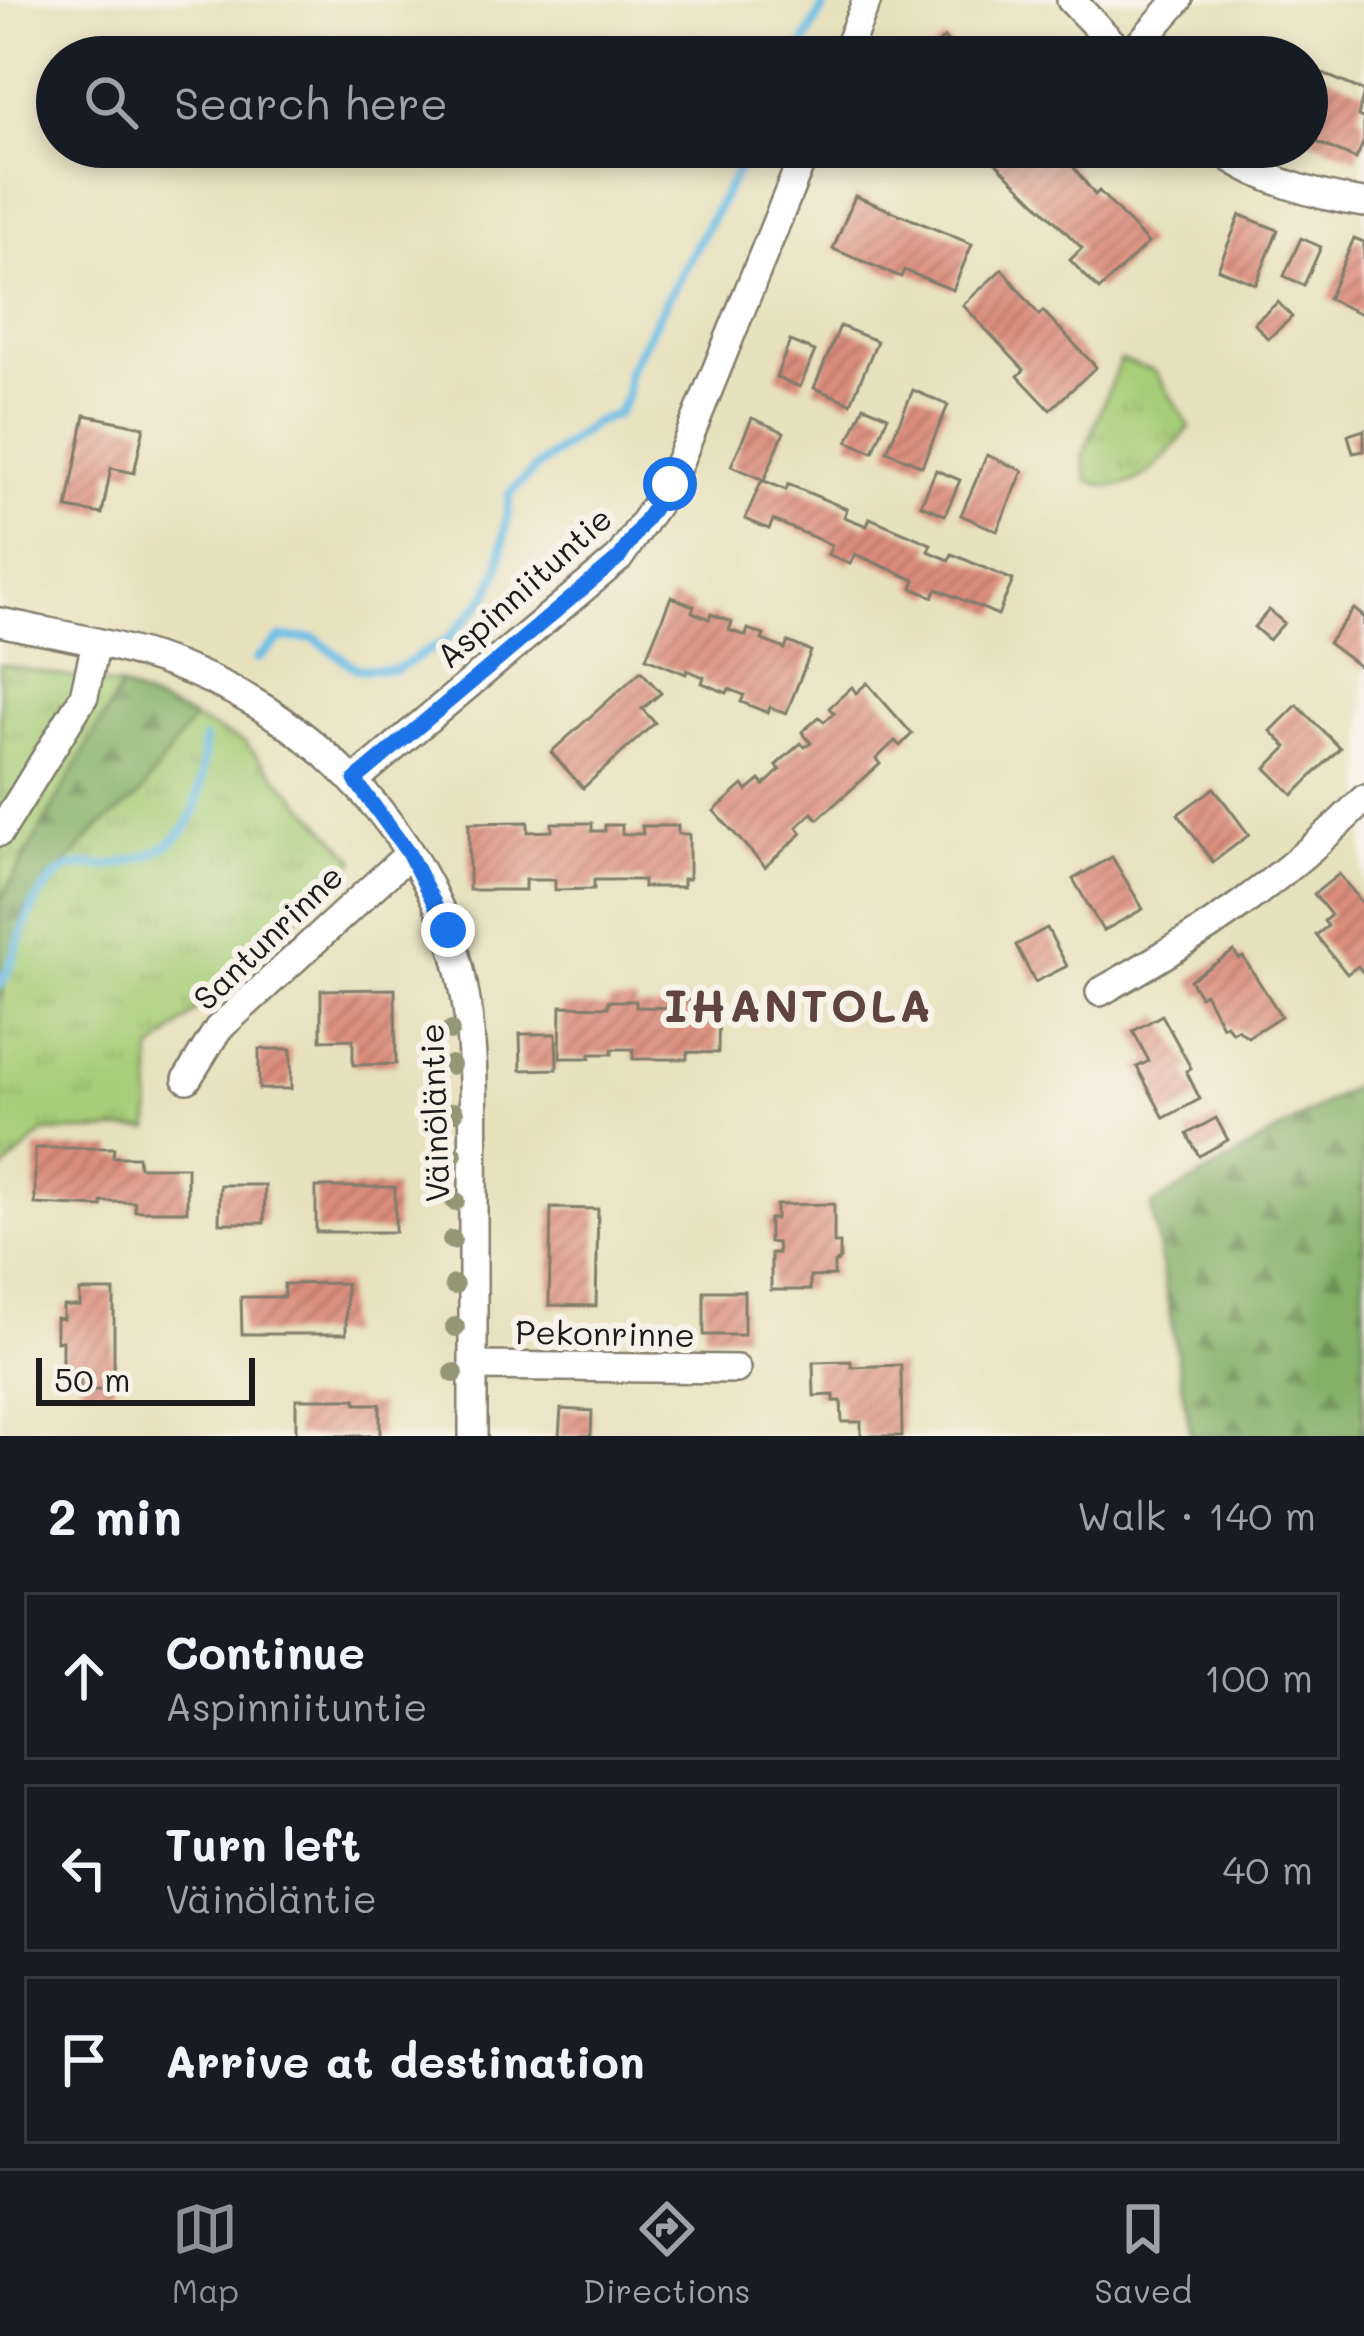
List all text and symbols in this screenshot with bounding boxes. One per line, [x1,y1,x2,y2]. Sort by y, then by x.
search box [36,36,1328,168]
icon: search [78,69,144,135]
text: Search here [174,73,448,131]
route start [643,457,697,511]
street label: Aspinniituntie [426,496,620,676]
street label: Santunrinne [183,854,351,1018]
route end [421,903,475,957]
district label: IHANTOLA [664,975,934,1033]
street label: Väinöläntie [408,1023,458,1203]
street label: Pekonrinne [515,1309,695,1355]
scale bar [36,1352,255,1405]
text: 50 m [54,1357,130,1400]
text: 2 min [48,1481,182,1548]
text: Walk · 140 m [1077,1489,1316,1540]
text: Continue [165,1622,365,1680]
icon: ahead [51,1643,117,1709]
text: 100 m [1204,1651,1313,1702]
text: Aspinniituntie [165,1680,427,1731]
text: Turn left [165,1814,361,1872]
icon: left [51,1835,117,1901]
text: 40 m [1222,1843,1313,1894]
text: Väinöläntie [165,1872,377,1923]
icon: arrive [51,2027,117,2093]
text: Arrive at destination [165,2031,645,2089]
tab: Map [172,2196,239,2311]
tab: Directions [583,2196,750,2311]
tab: Saved [1094,2196,1192,2311]

